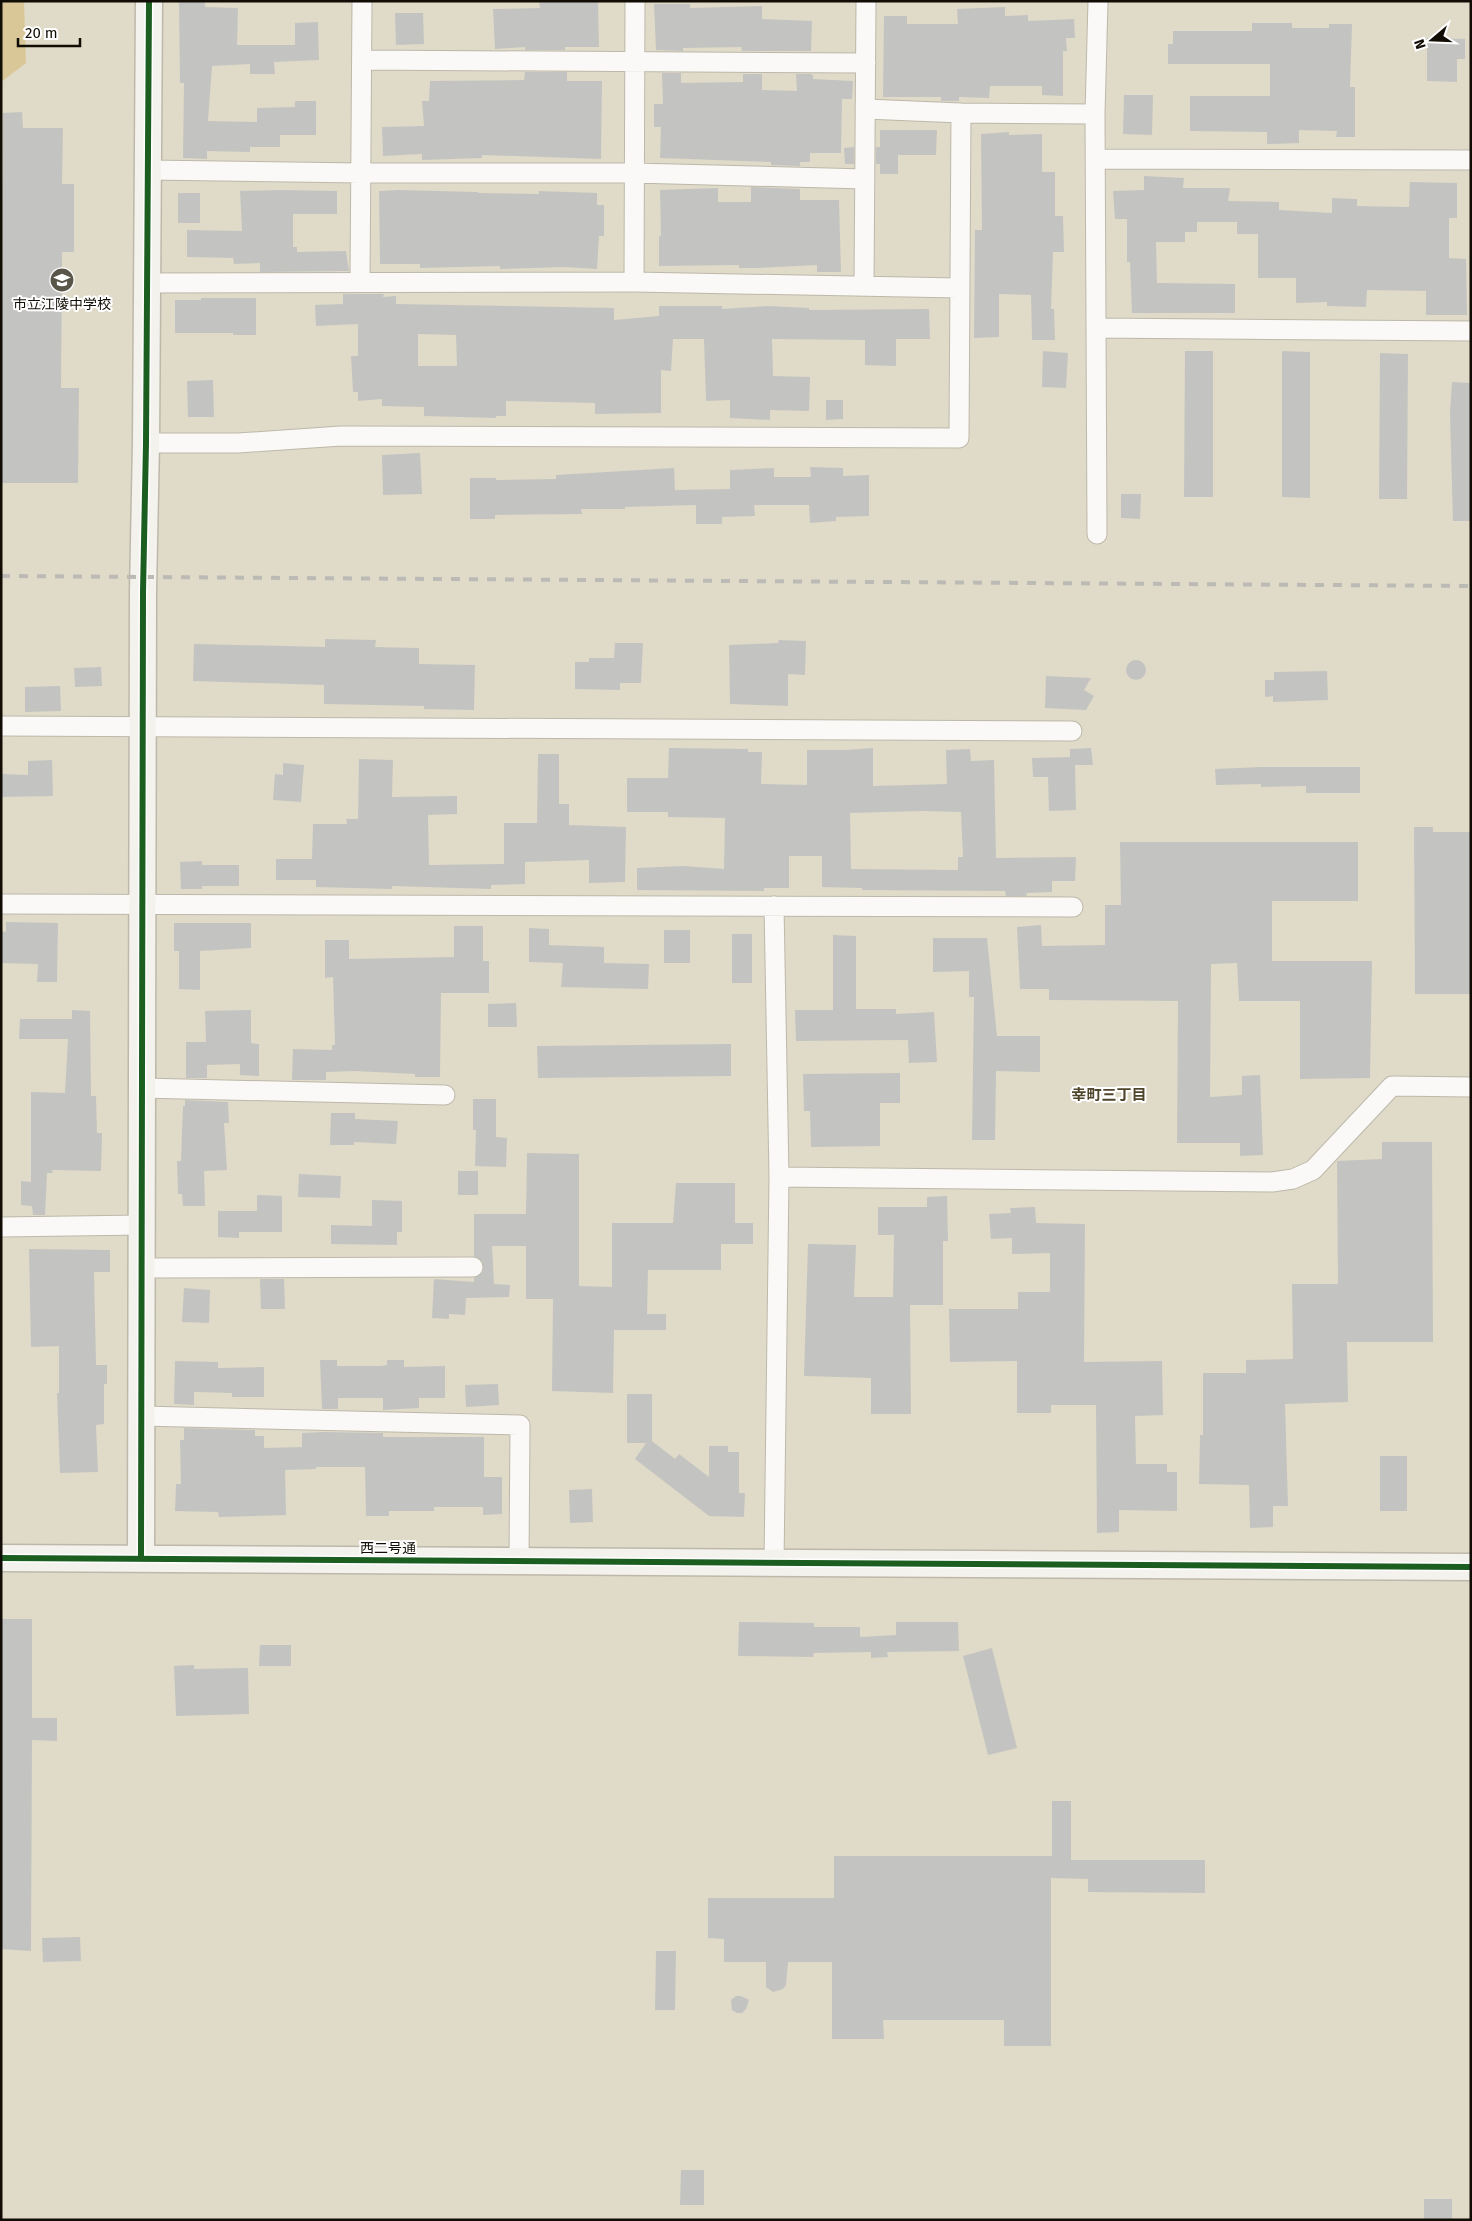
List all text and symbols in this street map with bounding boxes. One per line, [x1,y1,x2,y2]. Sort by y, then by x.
scale bar [18,15,80,47]
north arrow [1407,15,1457,65]
text: 20 m [25,24,58,42]
text: N [1411,37,1430,51]
school or university icon: 市立江陵中学校 [49,267,75,293]
place label: 市立江陵中学校 [13,296,111,313]
district label: 幸町三丁目 [1071,1086,1147,1104]
street label: 西二号通 [360,1540,416,1557]

